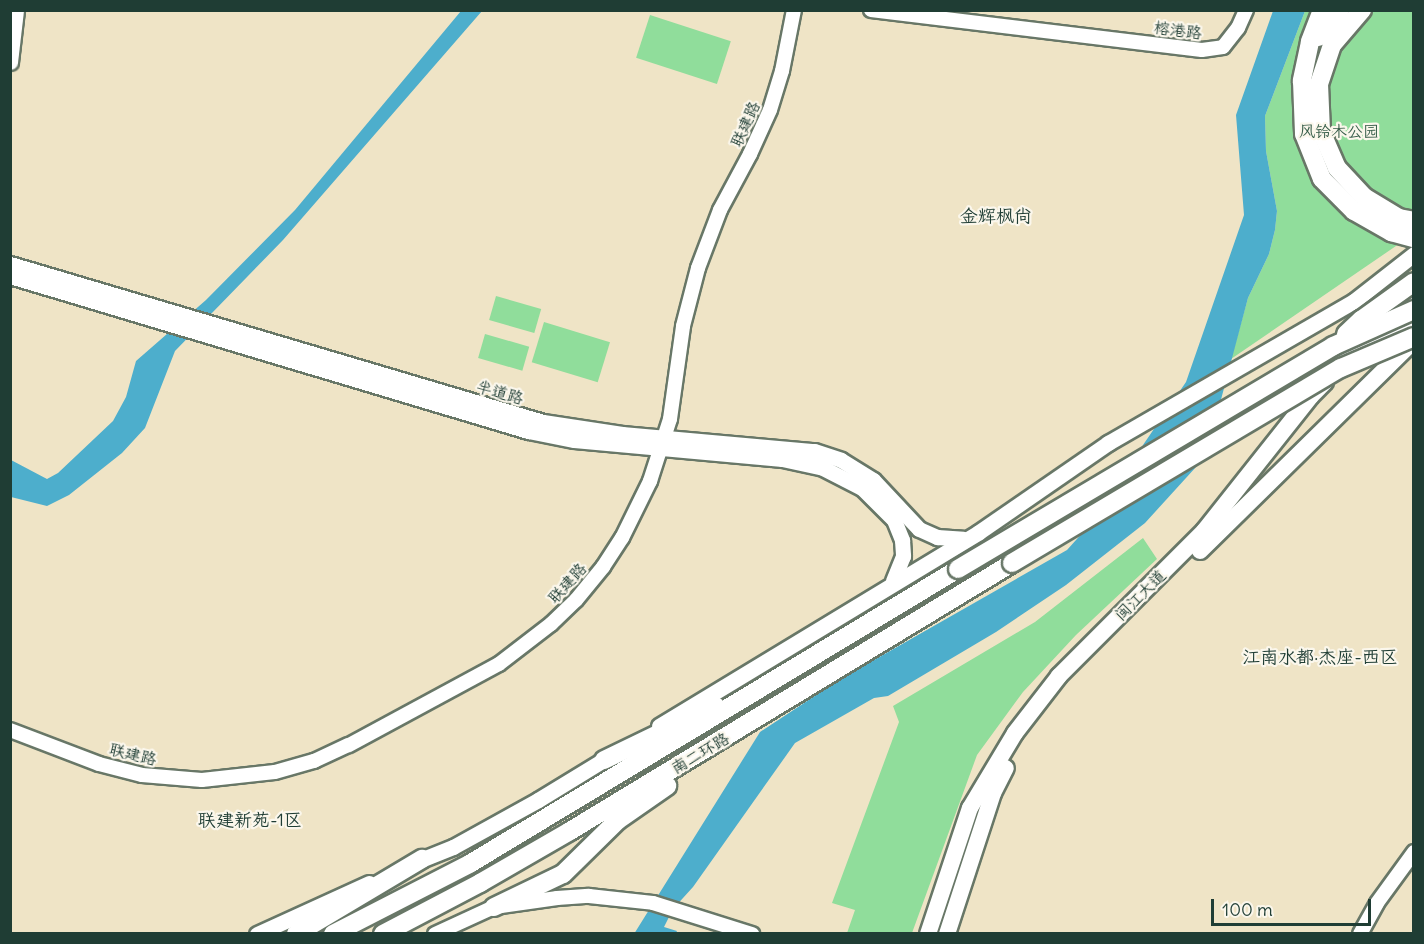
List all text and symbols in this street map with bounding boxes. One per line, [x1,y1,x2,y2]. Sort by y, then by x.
street label: 榕港路 [1153,18,1203,42]
street label: 联建路 [726,98,764,150]
park label: 风铃木公园 [1299,121,1379,141]
district label: 金辉枫尚 [960,205,1032,227]
street label: 半道路 [474,376,526,408]
street label: 联建路 [544,559,590,607]
street label: 闽江大道 [1111,566,1169,624]
district label: 江南水都·杰座-西区 [1242,646,1398,668]
street label: 南二环路 [668,728,732,778]
street label: 联建路 [107,739,159,769]
district label: 联建新苑-1区 [198,809,302,831]
scale bar [1214,887,1374,925]
text: 100 m [1222,898,1273,921]

